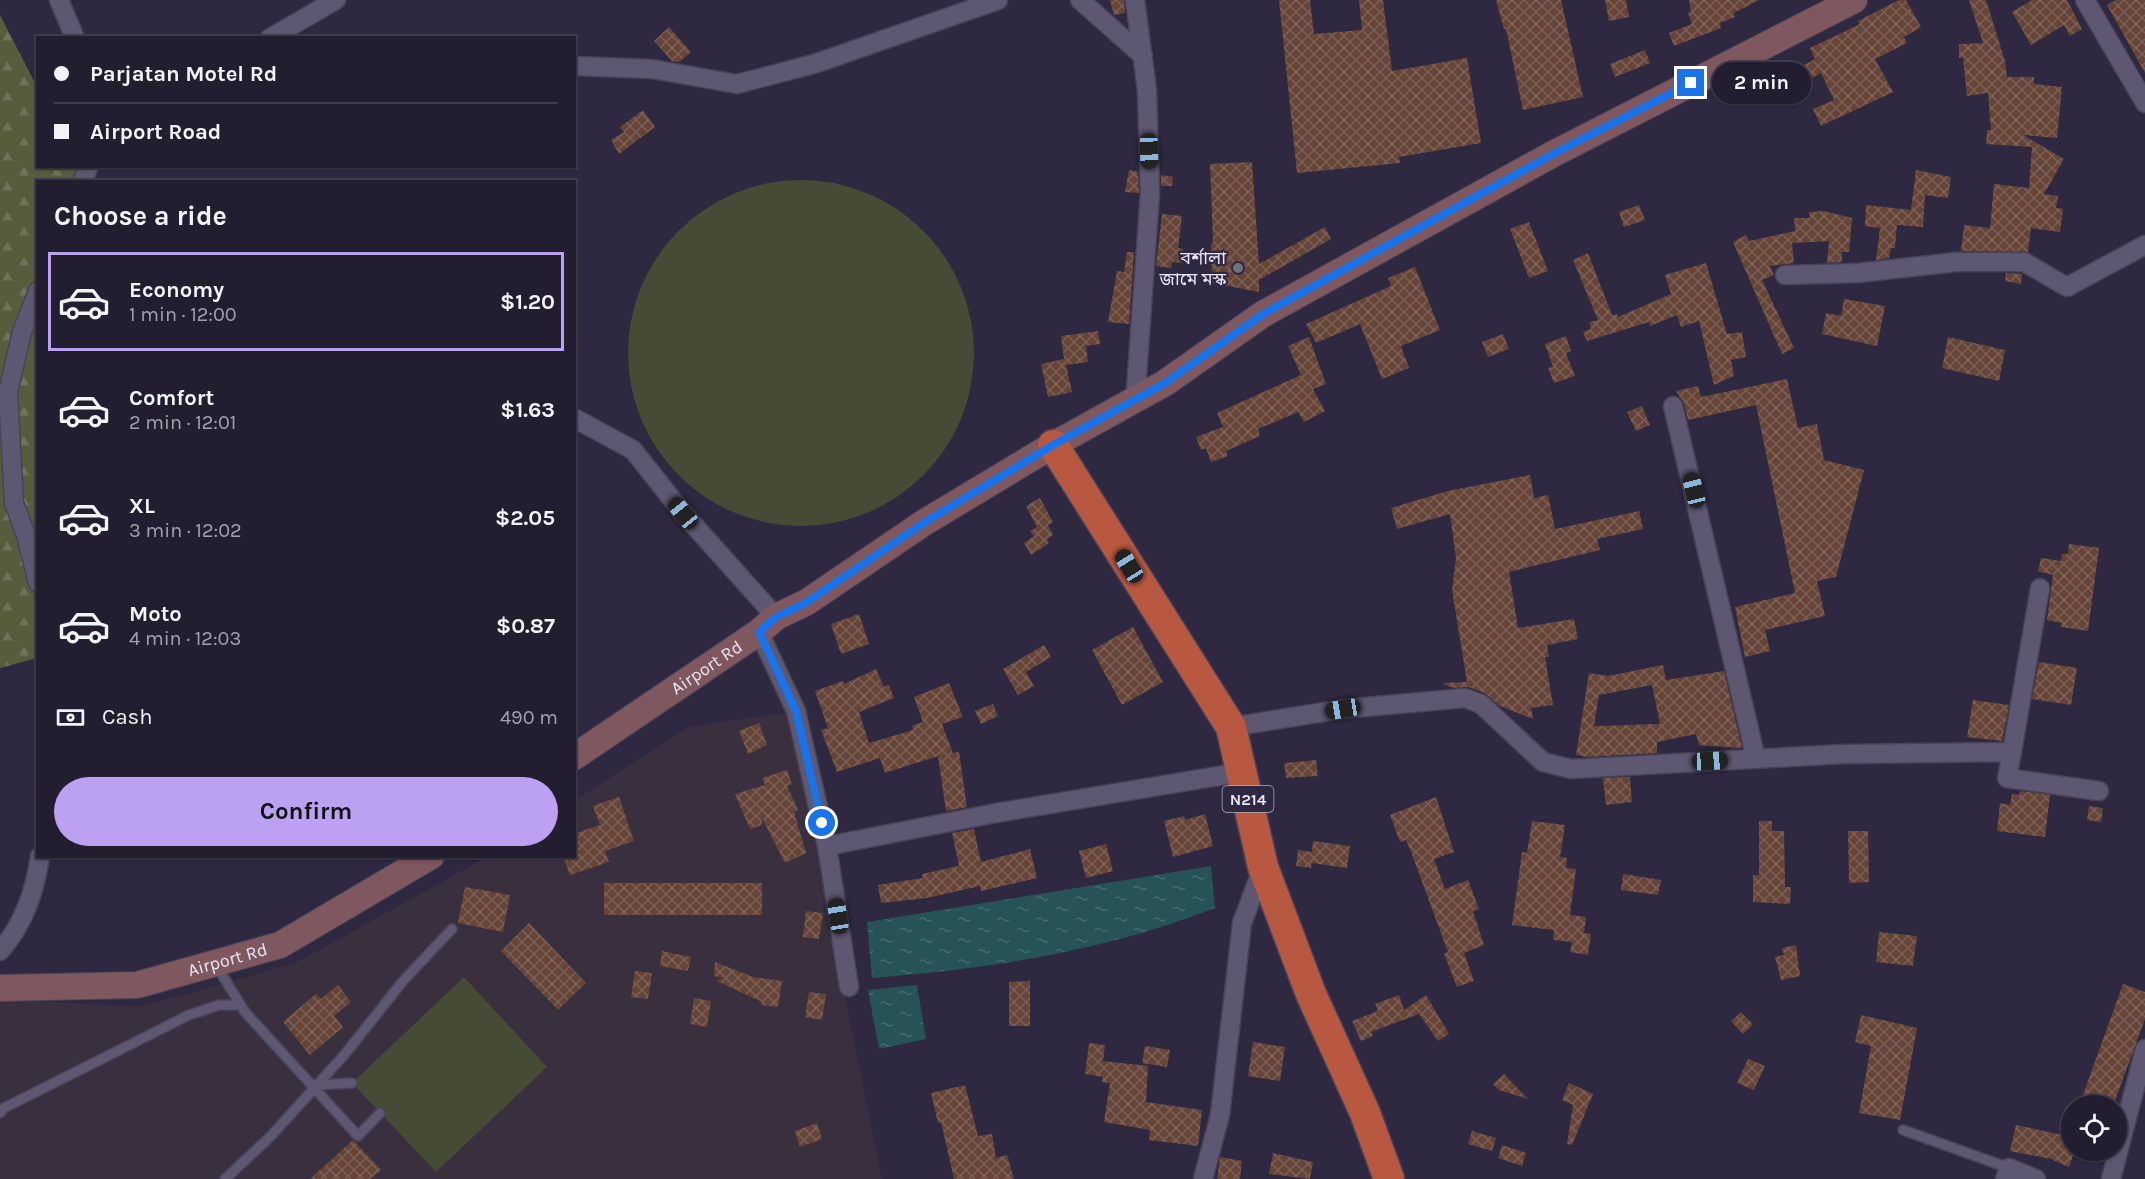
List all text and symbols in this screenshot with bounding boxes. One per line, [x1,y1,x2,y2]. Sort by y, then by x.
text: Parjatan Motel Rd [90,61,277,87]
callout: 2 min [1712,62,1811,104]
route end [1677,69,1704,96]
text: 2 min [1734,71,1789,94]
text: Airport Road [90,119,221,145]
car [1139,133,1159,169]
text: Choose a ride [54,200,227,232]
place label: বর্শালা জামে মস্ক [1158,247,1226,290]
marker: বর্শালা জামে মস্ক [1231,261,1245,275]
icon: car [57,275,111,329]
text: Economy [129,277,224,303]
text: $1.20 [500,289,555,315]
text: 1 min · 12:00 [129,303,237,326]
icon: car [57,383,111,437]
text: Comfort [129,385,214,411]
text: $1.63 [500,397,555,423]
text: 2 min · 12:01 [129,411,236,434]
car [1681,470,1707,510]
icon: car [57,491,111,545]
text: XL [129,493,155,519]
car [665,493,701,533]
text: $2.05 [495,505,555,531]
text: 3 min · 12:02 [129,519,242,542]
car [1112,546,1146,586]
icon: car [57,599,111,653]
text: Moto [129,601,182,627]
text: $0.87 [496,613,555,639]
text: 4 min · 12:03 [129,627,241,650]
street label: Airport Rd [666,635,747,699]
car [1324,697,1362,721]
icon: cash [54,701,87,734]
text: Cash [102,704,152,730]
text: 490 m [500,706,558,729]
car [1692,751,1728,771]
button: Confirm [54,777,558,846]
road number: N214 [1222,786,1274,812]
route start [808,809,835,836]
car [826,897,850,935]
street label: Airport Rd [185,938,270,981]
map controls [2061,1095,2127,1161]
button: locate [2061,1095,2127,1161]

